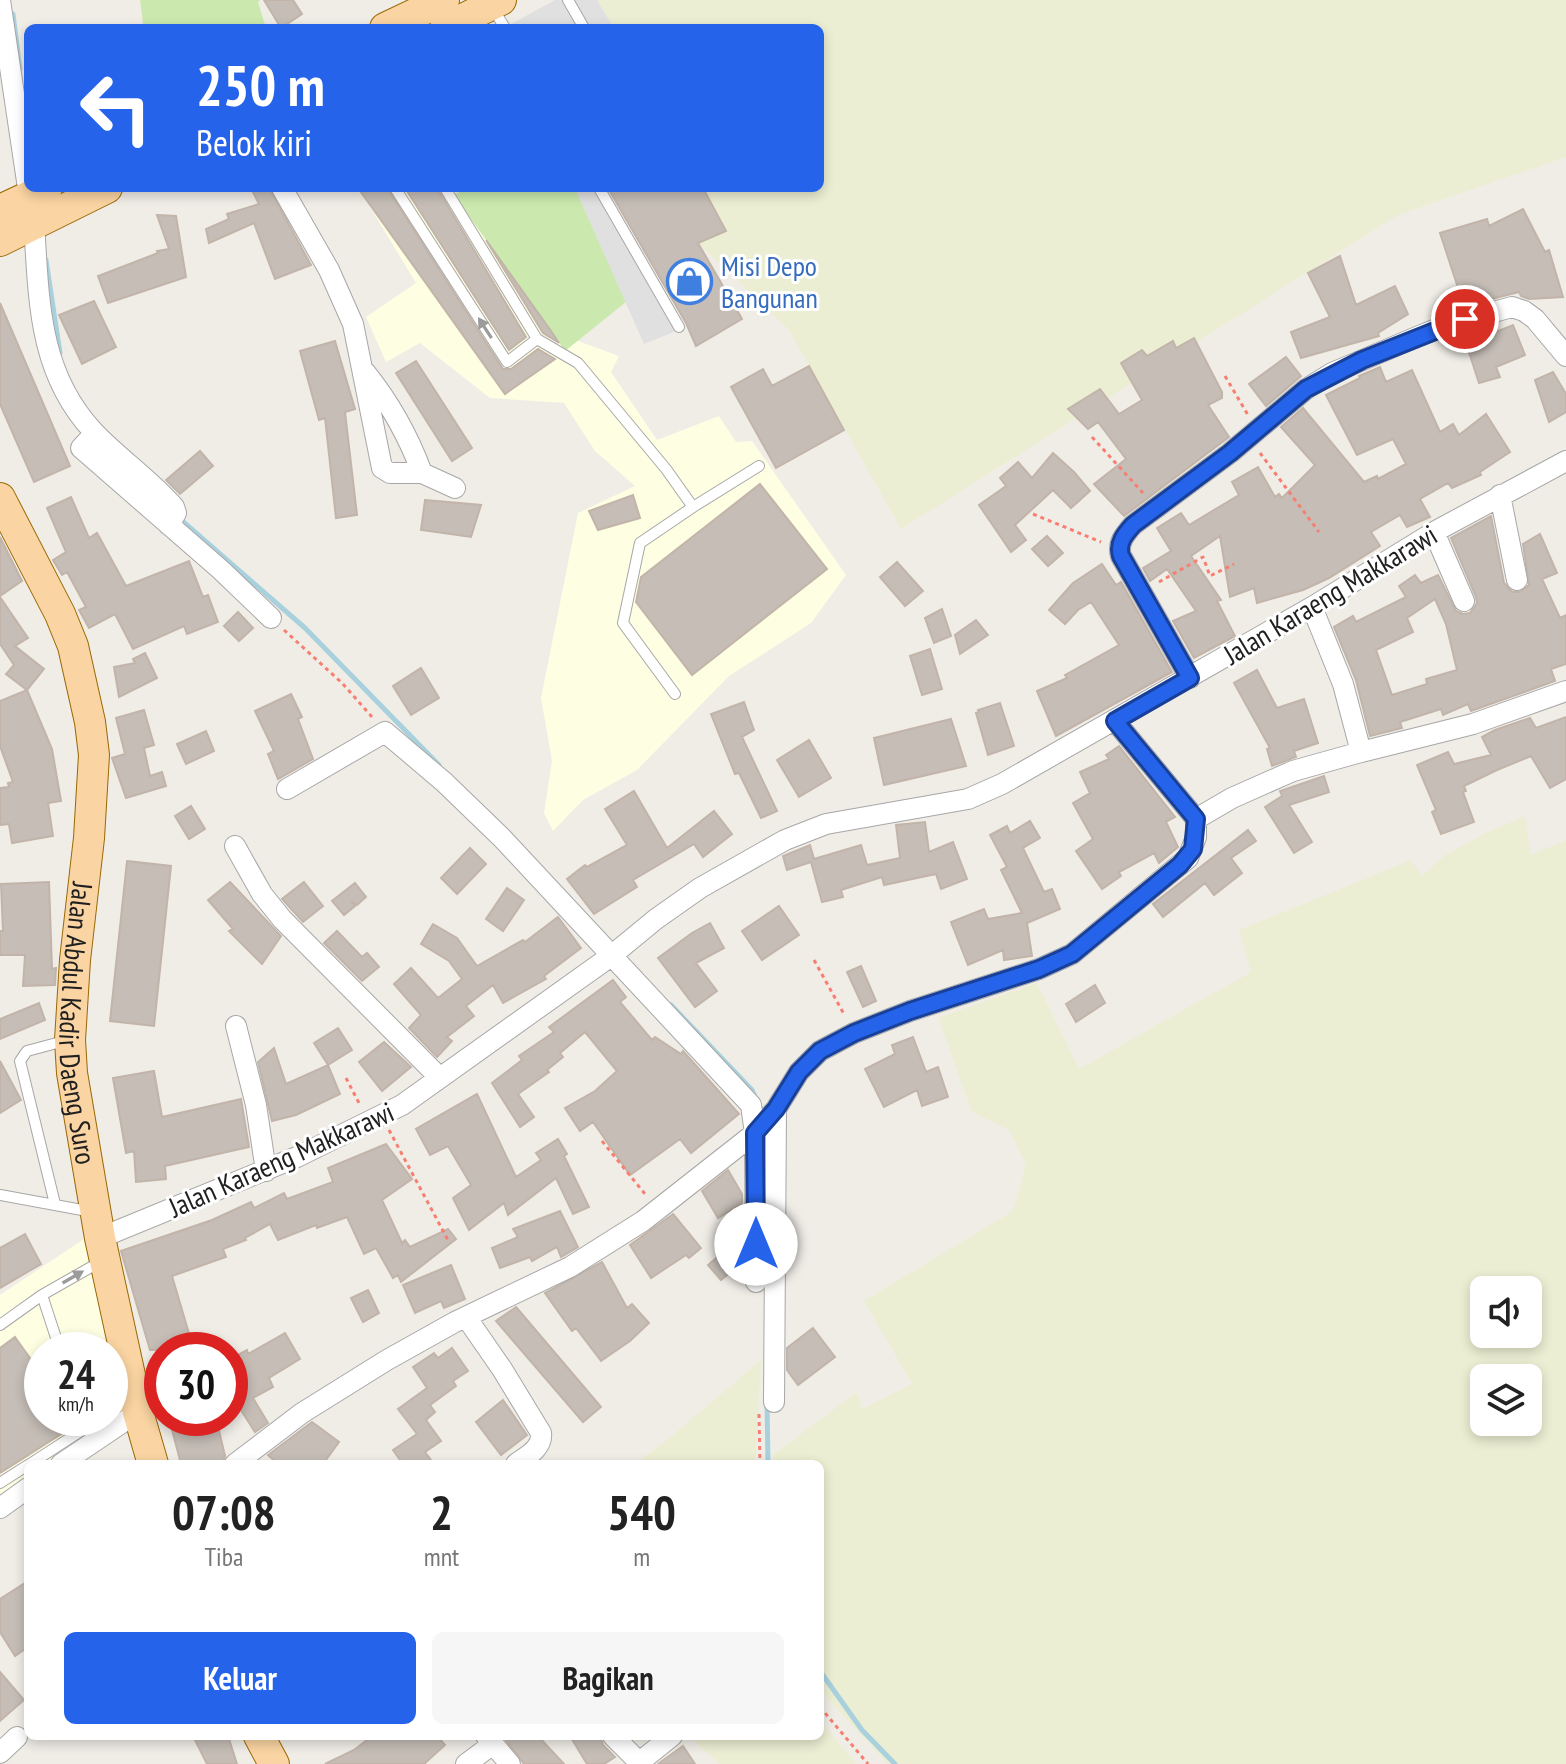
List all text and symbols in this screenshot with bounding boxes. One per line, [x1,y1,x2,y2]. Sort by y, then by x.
text: 250 m [196,49,325,121]
icon: left [64,56,168,160]
text: Belok kiri [196,119,312,166]
place label: Misi Depo Bangunan [721,247,818,316]
shop icon: Misi Depo Bangunan [666,257,714,305]
pin [1431,285,1499,353]
icon: arrive [1443,297,1487,341]
one-way arrow [478,318,493,339]
street label: Jalan Karaeng Makkarawi [1216,516,1443,673]
street label: Jalan Abdul Kadir Daeng Suro [52,880,106,1167]
street label: Jalan Karaeng Makkarawi [162,1093,399,1226]
position arrow [714,1202,798,1286]
one-way arrow [62,1270,84,1284]
map controls [1470,1276,1542,1436]
button: sound [1470,1276,1542,1348]
speed limit sign: 30 [144,1332,248,1436]
text: 24 [57,1348,95,1400]
button: layers [1470,1364,1542,1436]
text: km/h [58,1391,94,1417]
text: 07:08 [172,1481,276,1543]
text: 2 [430,1481,453,1543]
text: 540 [607,1481,676,1543]
text: Tiba [204,1540,243,1573]
text: mnt [424,1540,459,1573]
text: m [633,1540,650,1573]
button: Keluar [64,1632,416,1724]
button: Bagikan [432,1632,784,1724]

